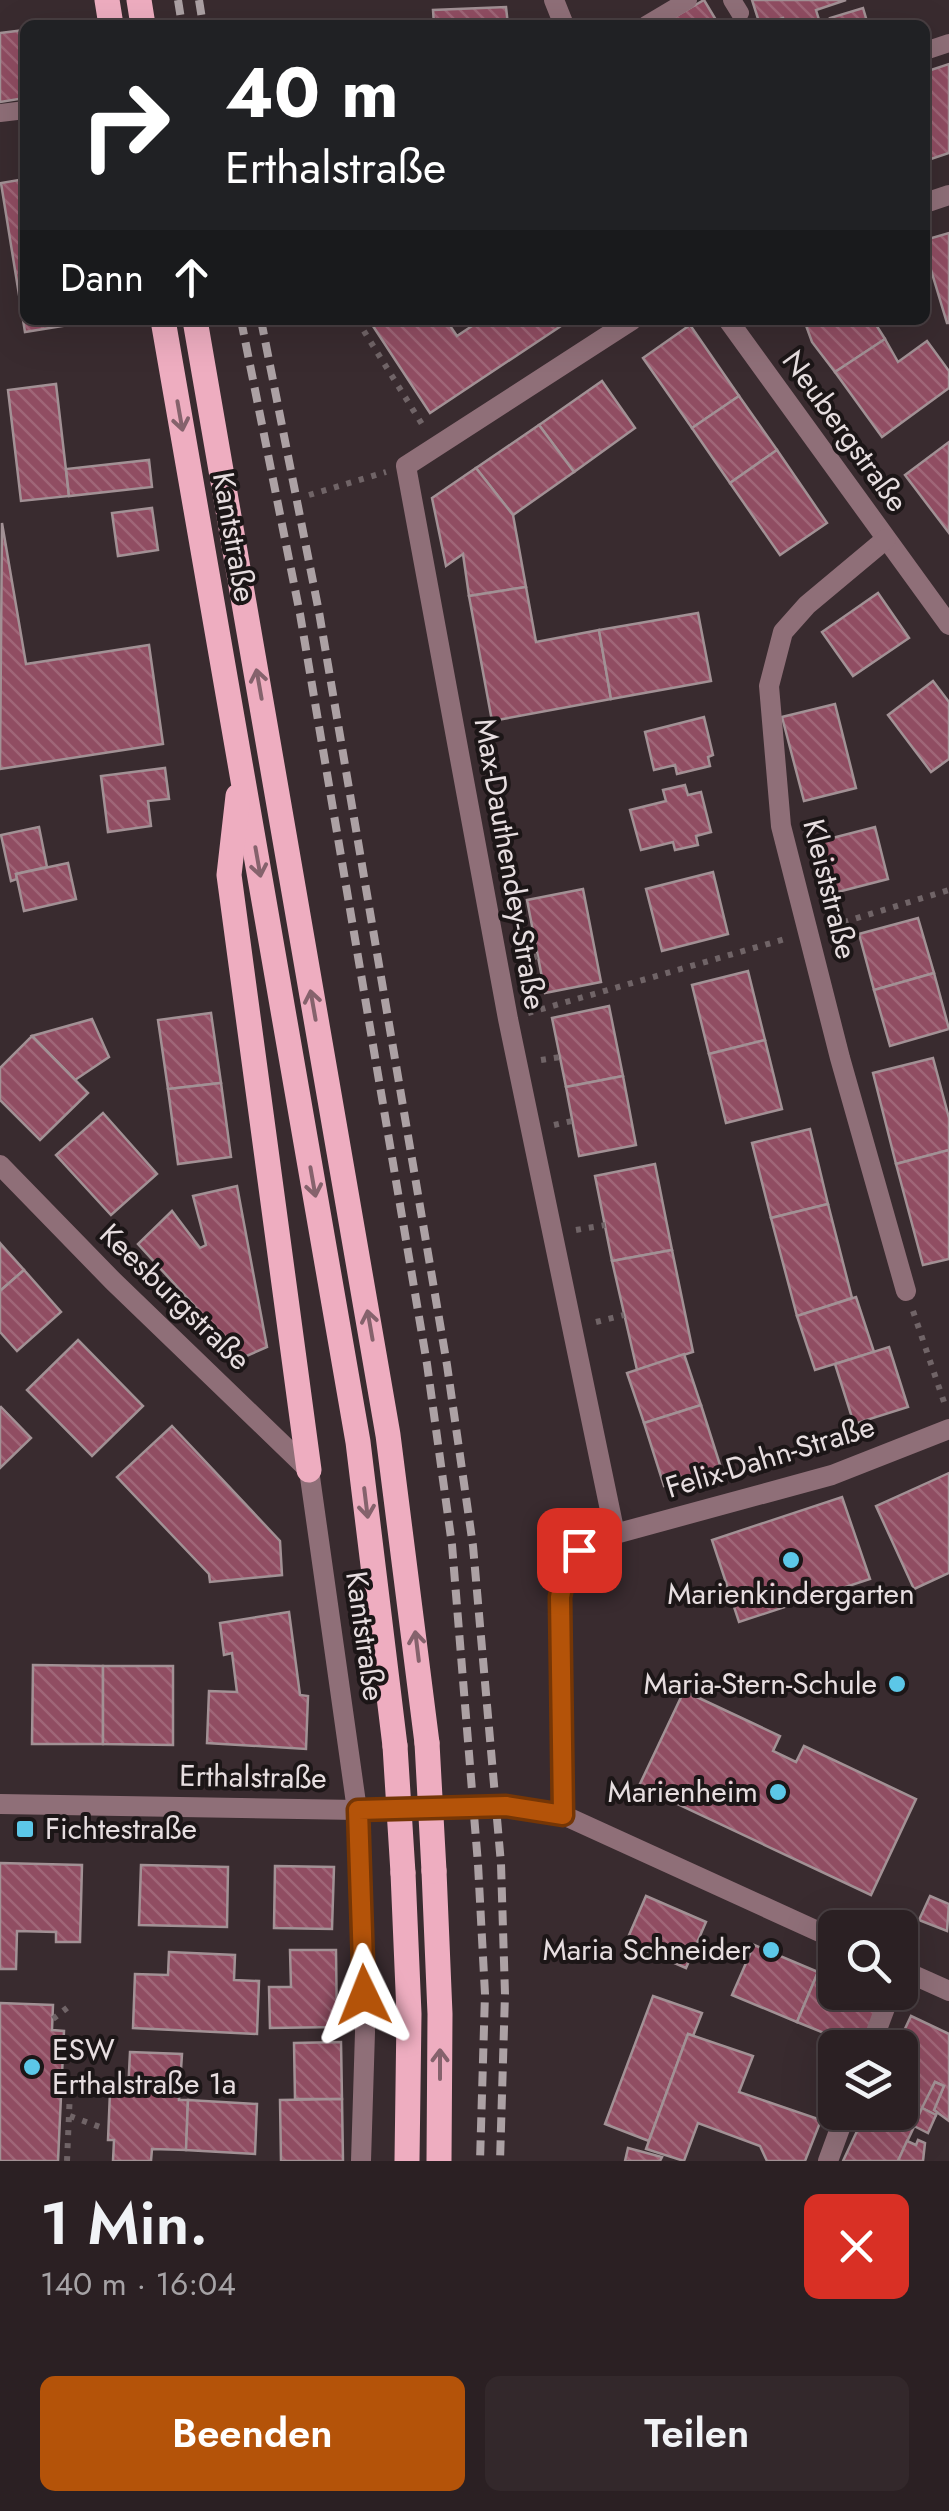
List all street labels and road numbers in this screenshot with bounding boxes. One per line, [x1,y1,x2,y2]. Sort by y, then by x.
street label: Neubergstraße [772,341,919,520]
street label: Kantstraße [202,469,267,605]
street label: Max-Dauthendey-Straße [464,715,557,1013]
street label: Kleiststraße [792,814,869,963]
street label: Keesburgstraße [90,1213,261,1380]
street label: Felix-Dahn-Straße [660,1404,880,1509]
street label: Kantstraße [335,1568,396,1704]
street label: Erthalstraße [179,1754,327,1799]

